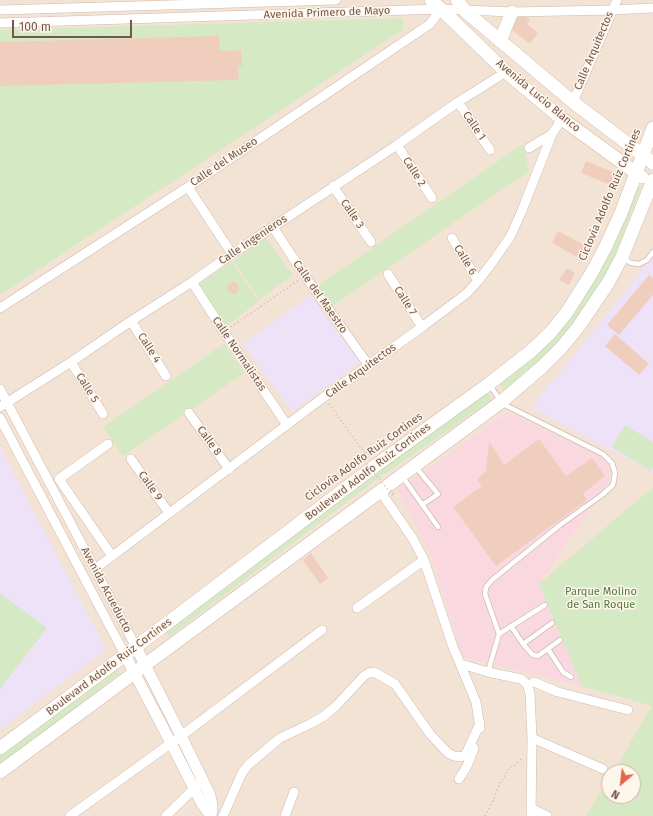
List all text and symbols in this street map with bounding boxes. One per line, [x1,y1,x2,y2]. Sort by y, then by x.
street label: Avenida Primero de Mayo [264,4,390,22]
street label: Calle Arquitectos [572,10,616,92]
scale bar [14,12,134,38]
text: 100 m [19,20,51,34]
street label: Avenida Lucio Blanco [493,57,583,135]
street label: Calle 1 [460,109,488,143]
street label: Ciclovía Adolfo Ruiz Cortines [576,127,644,263]
street label: Calle del Museo [188,135,260,189]
street label: Calle 2 [400,155,428,189]
street label: Calle 3 [337,197,367,231]
street label: Calle Ingenieros [216,212,290,268]
street label: Calle 6 [451,242,479,278]
street label: Calle del Maestro [290,258,350,336]
street label: Calle 7 [391,284,419,318]
street label: Calle Normalistas [209,314,269,394]
street label: Calle 4 [134,331,164,365]
street label: Calle Arquitectos [323,341,399,401]
street label: Calle 5 [73,371,101,405]
street label: Ciclovía Adolfo Ruiz Cortines [303,410,425,504]
street label: Boulevard Adolfo Ruiz Cortines [303,420,433,524]
street label: Calle 8 [194,424,224,458]
street label: Calle 9 [135,469,165,503]
street label: Avenida Acueducto [78,545,134,635]
park label: Parque Molino de San Roque [565,585,637,611]
street label: Boulevard Adolfo Ruiz Cortines [44,615,174,719]
north arrow [601,764,641,804]
text: N [609,787,622,802]

